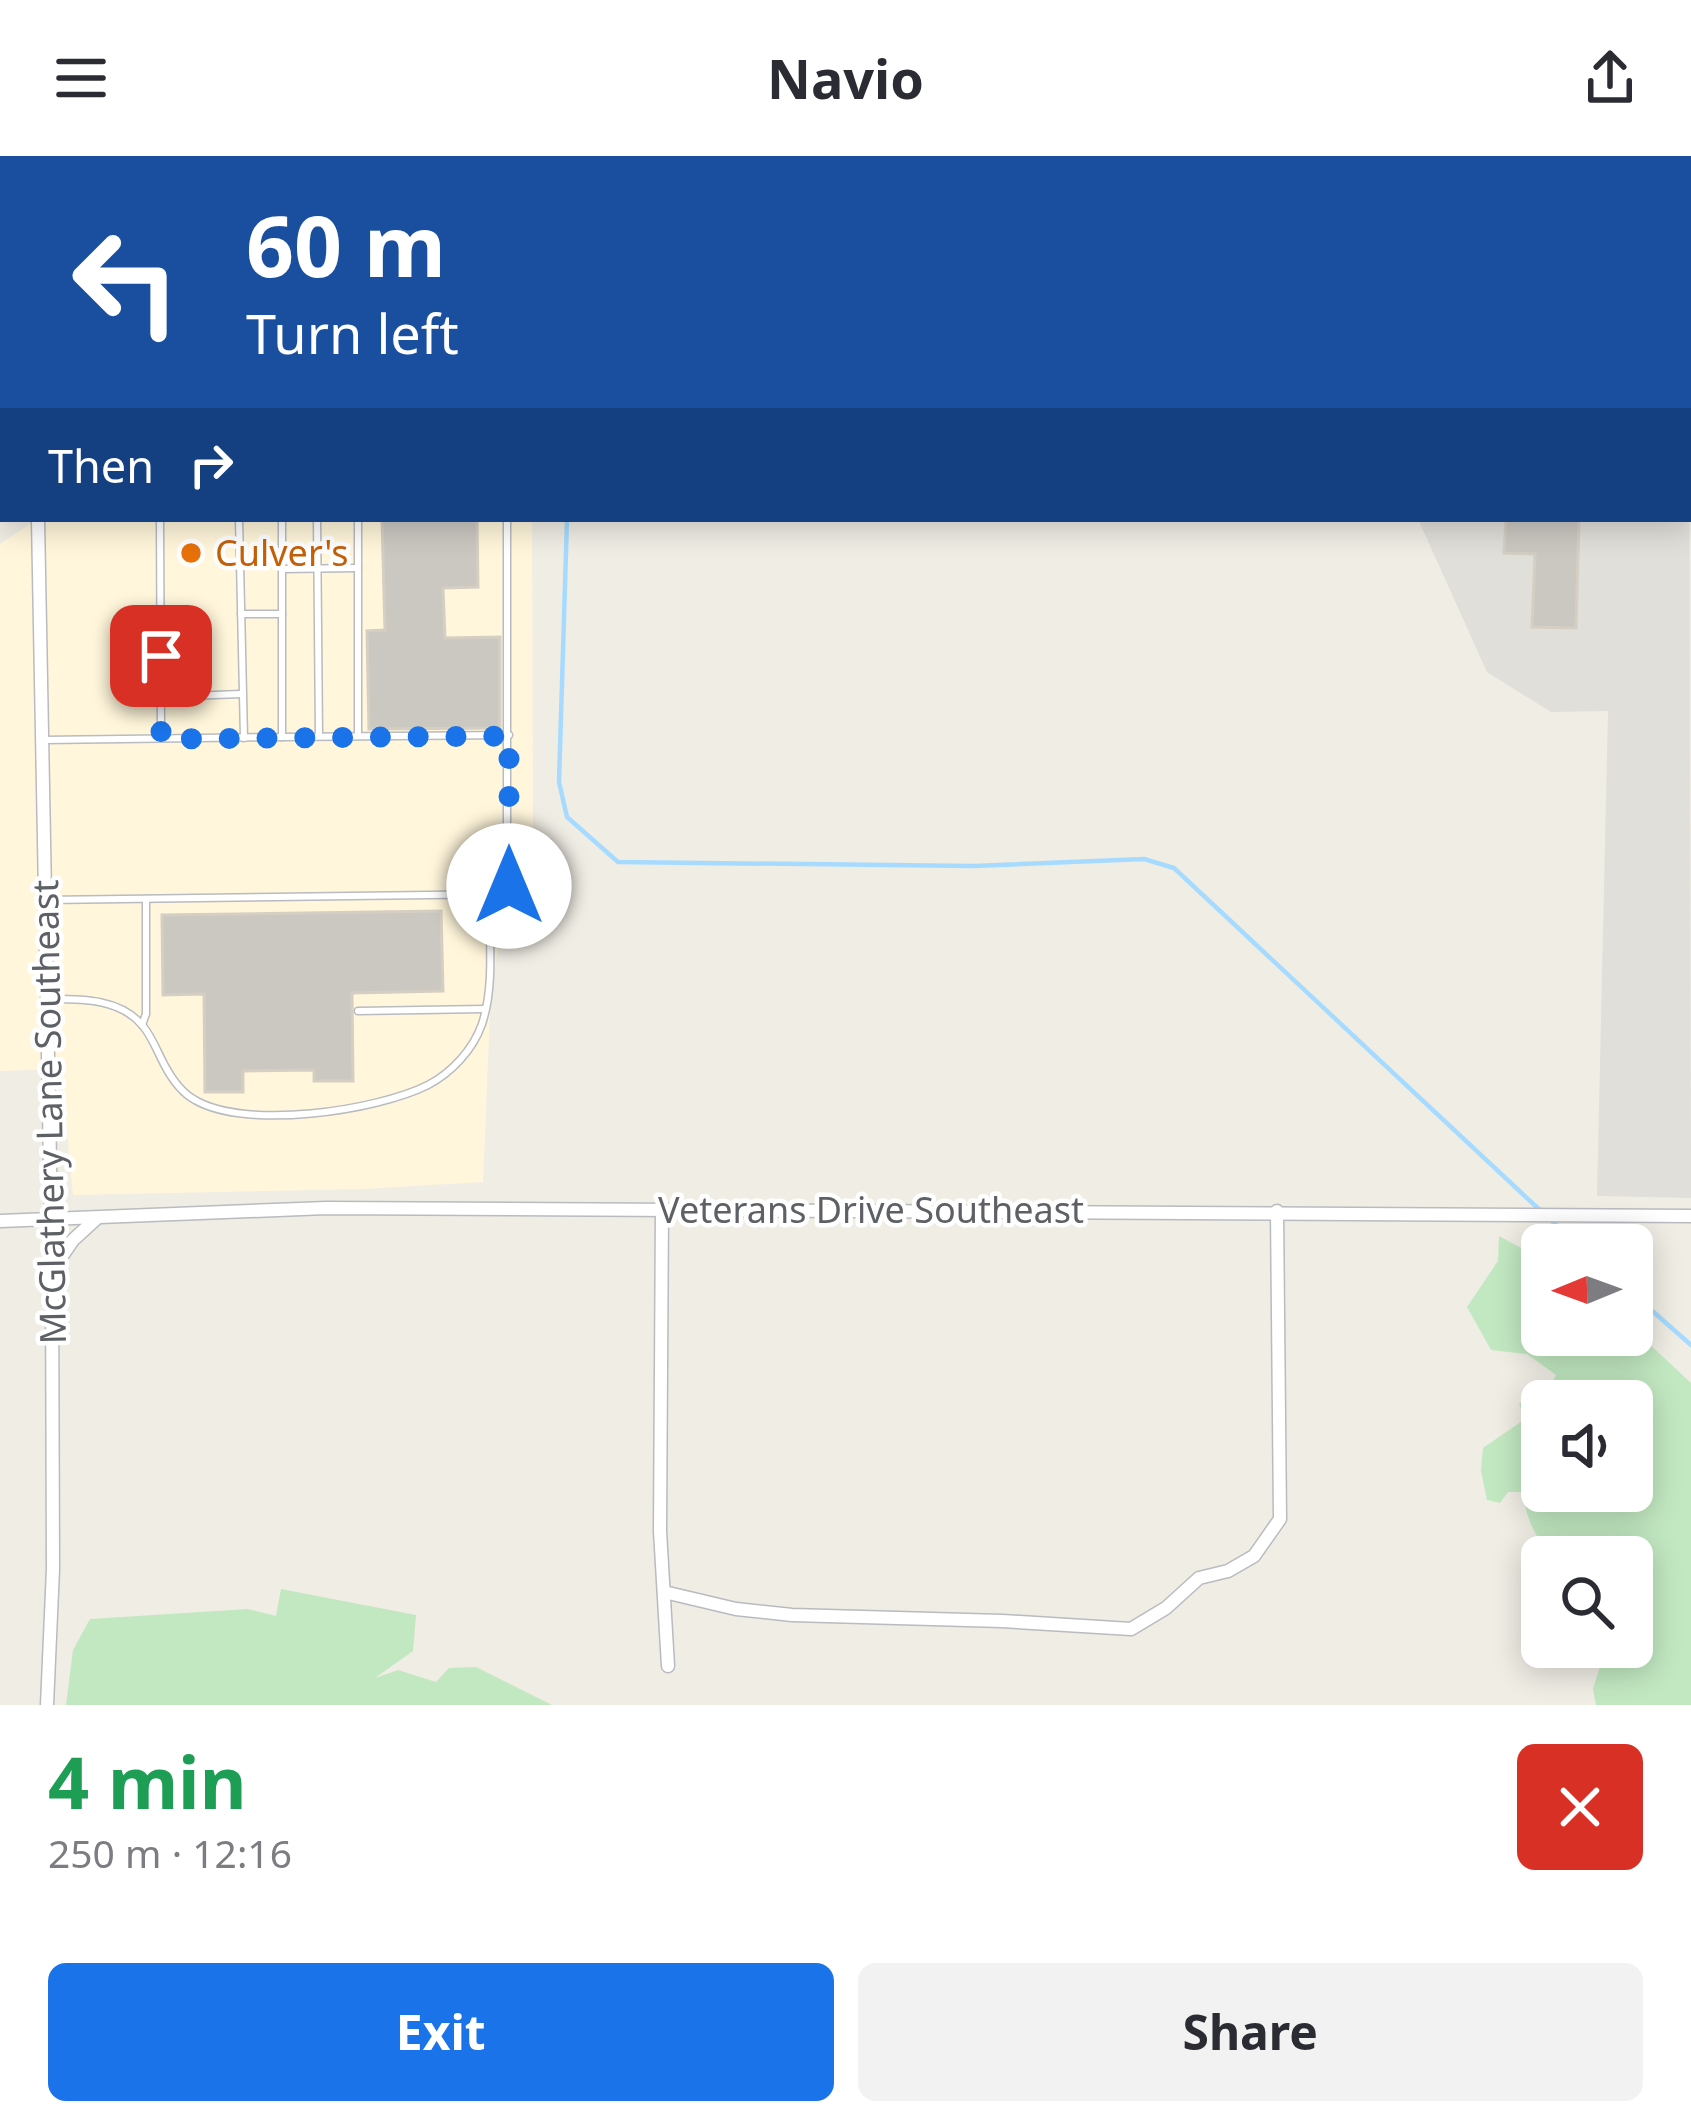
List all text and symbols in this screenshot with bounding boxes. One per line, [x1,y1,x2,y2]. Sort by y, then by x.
text: Navio [767,41,924,115]
icon: menu [48,45,114,111]
icon: share [1577,45,1643,111]
text: 60 m [246,187,446,302]
icon: left [48,204,204,360]
text: Turn left [246,296,459,370]
icon: right [178,432,244,498]
text: Then [48,435,154,496]
place label: Culver's [215,528,348,577]
marker: Culver's [178,540,204,566]
pin [110,605,212,707]
icon: arrive [128,623,194,689]
position arrow [446,823,572,949]
street label: McGlathery Lane Southeast [20,879,77,1345]
street label: Veterans Drive Southeast [658,1185,1084,1234]
north arrow [1521,1224,1653,1356]
map controls [1521,1224,1653,1668]
button: sound [1521,1380,1653,1512]
button: search [1521,1536,1653,1668]
text: 4 min [48,1732,246,1830]
button: close [1517,1744,1643,1870]
text: 250 m · 12:16 [48,1826,292,1879]
button: Exit [48,1963,834,2101]
button: Share [858,1963,1643,2101]

